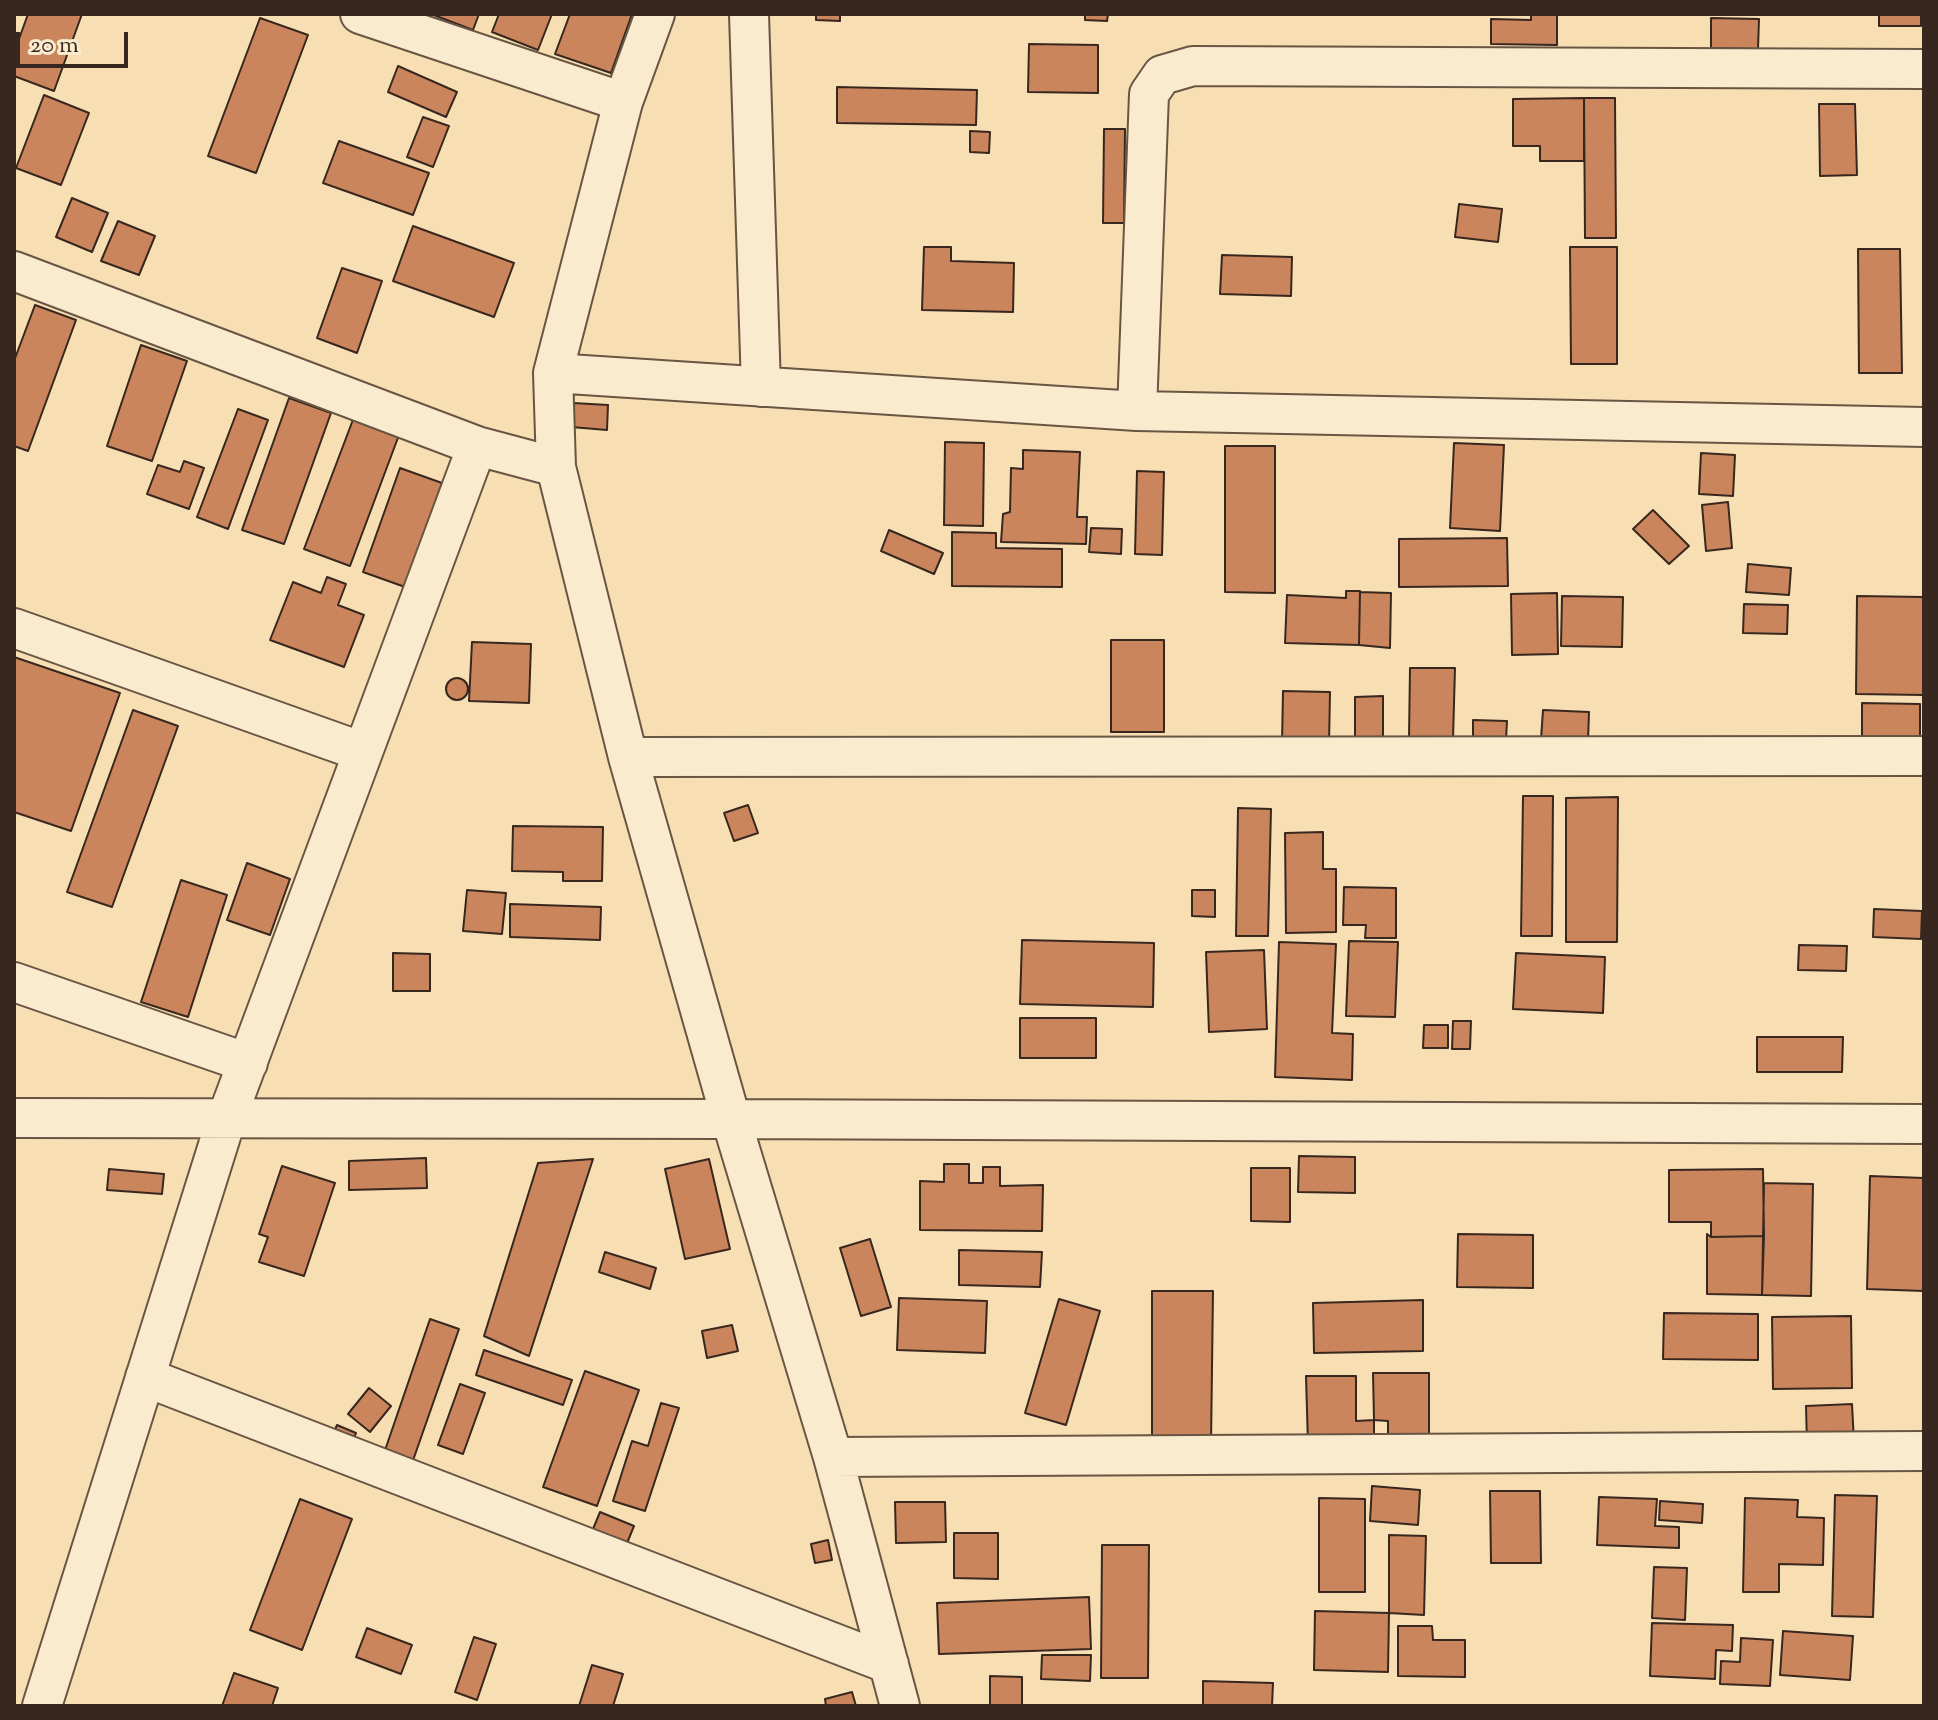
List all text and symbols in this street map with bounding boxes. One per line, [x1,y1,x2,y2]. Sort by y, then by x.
scale bar [20,16,132,66]
text: 20 m [30,29,79,63]

